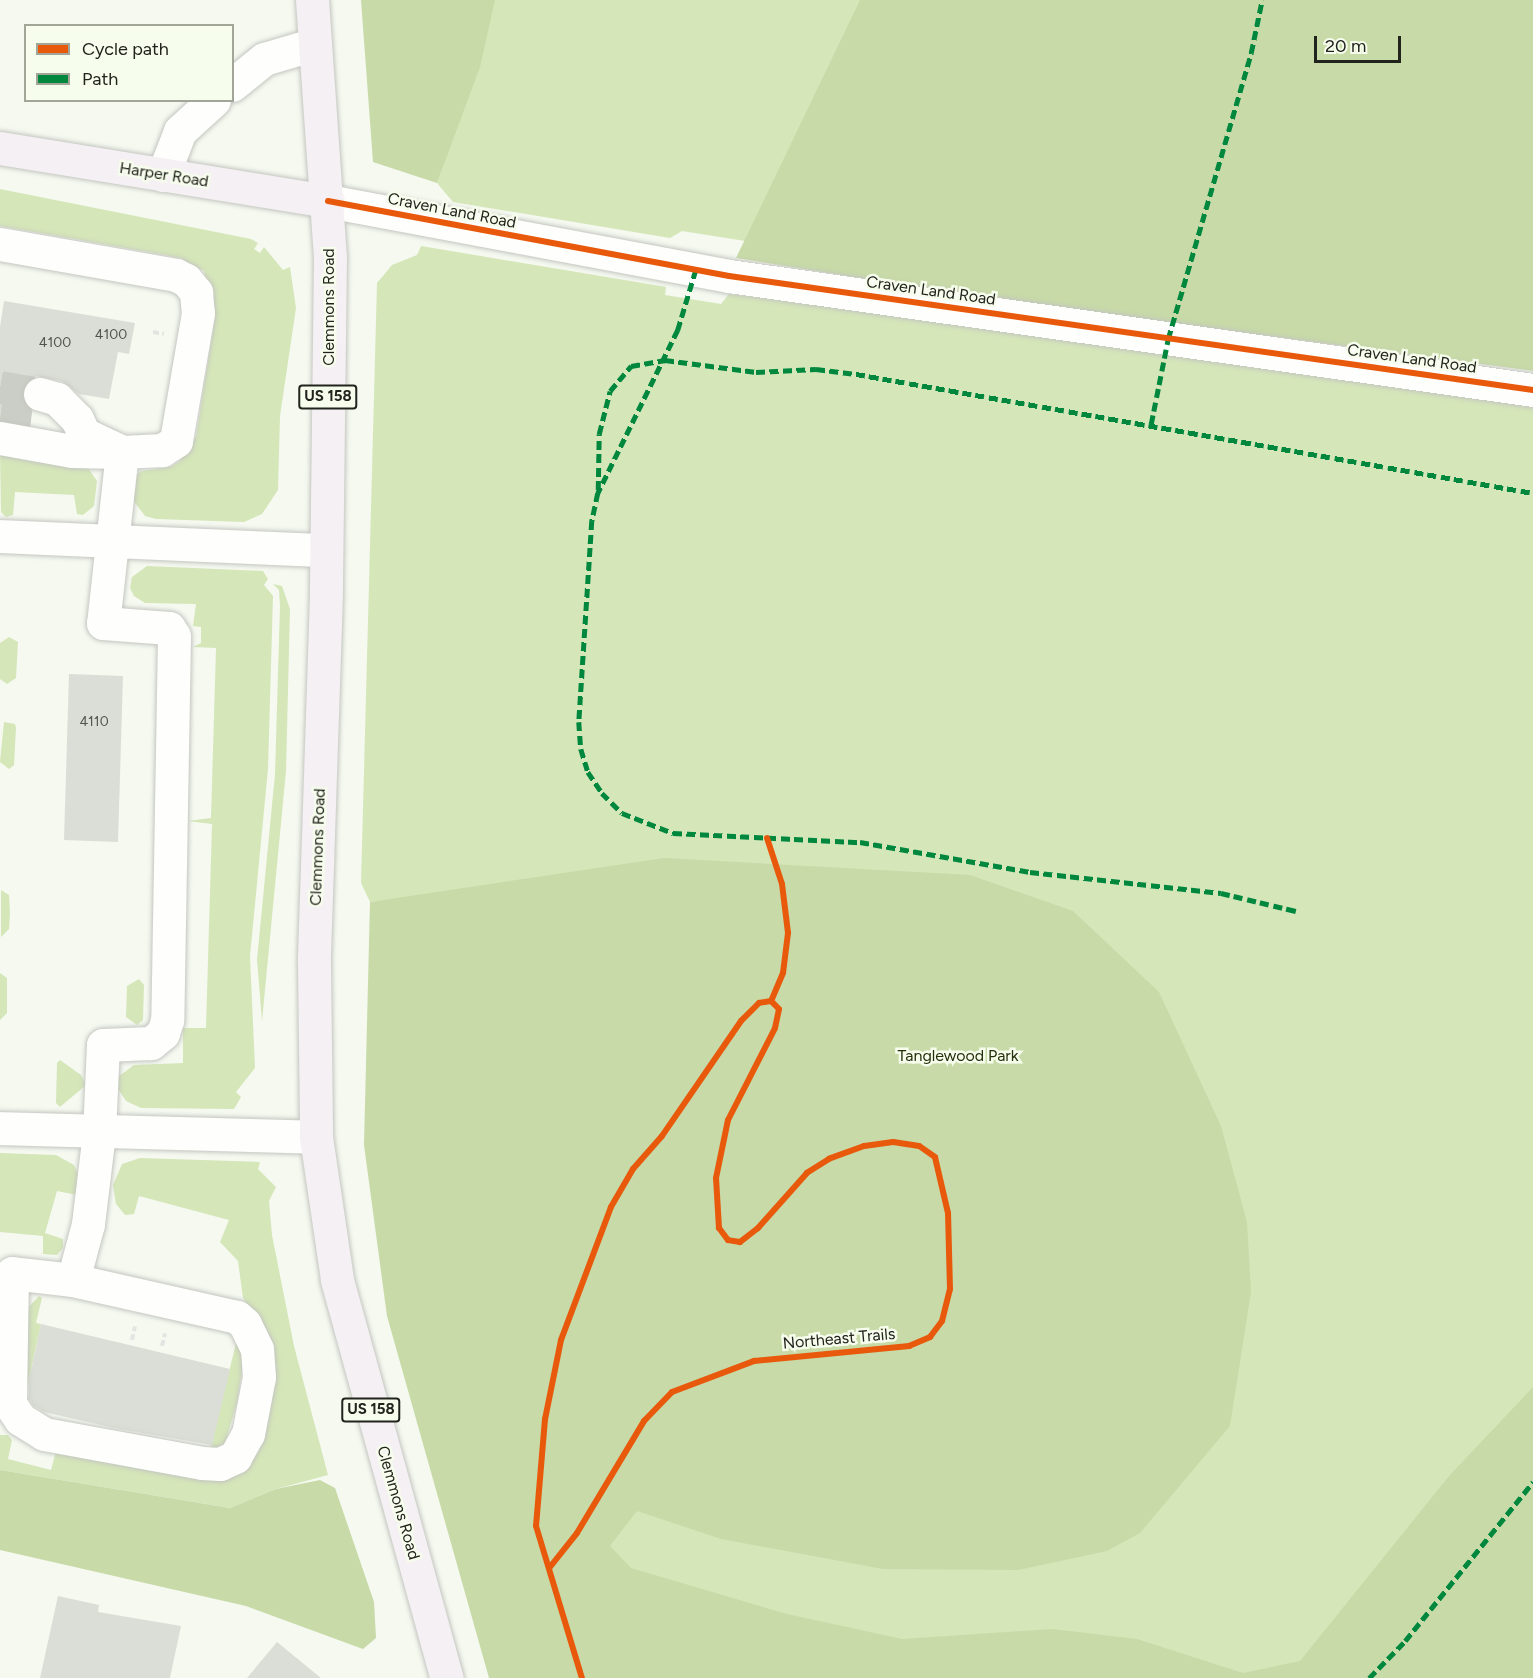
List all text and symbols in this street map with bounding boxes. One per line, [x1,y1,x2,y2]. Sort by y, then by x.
legend [24,24,234,102]
scale bar [1317,24,1404,62]
text: 20 m [1325,35,1366,57]
text: Cycle path [82,38,169,60]
text: Path [82,68,118,90]
street label: Harper Road [118,158,210,192]
street label: Craven Land Road [386,189,518,233]
street label: Clemmons Road [319,248,339,366]
street label: Craven Land Road [865,272,997,310]
house number: 4100 [95,327,127,343]
house number: 4100 [39,335,71,351]
street label: Craven Land Road [1346,340,1478,378]
road number: US 158 [298,385,358,409]
house number: 4110 [79,714,109,730]
street label: Clemmons Road [306,788,330,906]
park label: Tanglewood Park [897,1046,1019,1066]
street label: Northeast Trails [782,1325,896,1353]
road number: US 158 [341,1398,401,1422]
street label: Clemmons Road [373,1444,423,1562]

